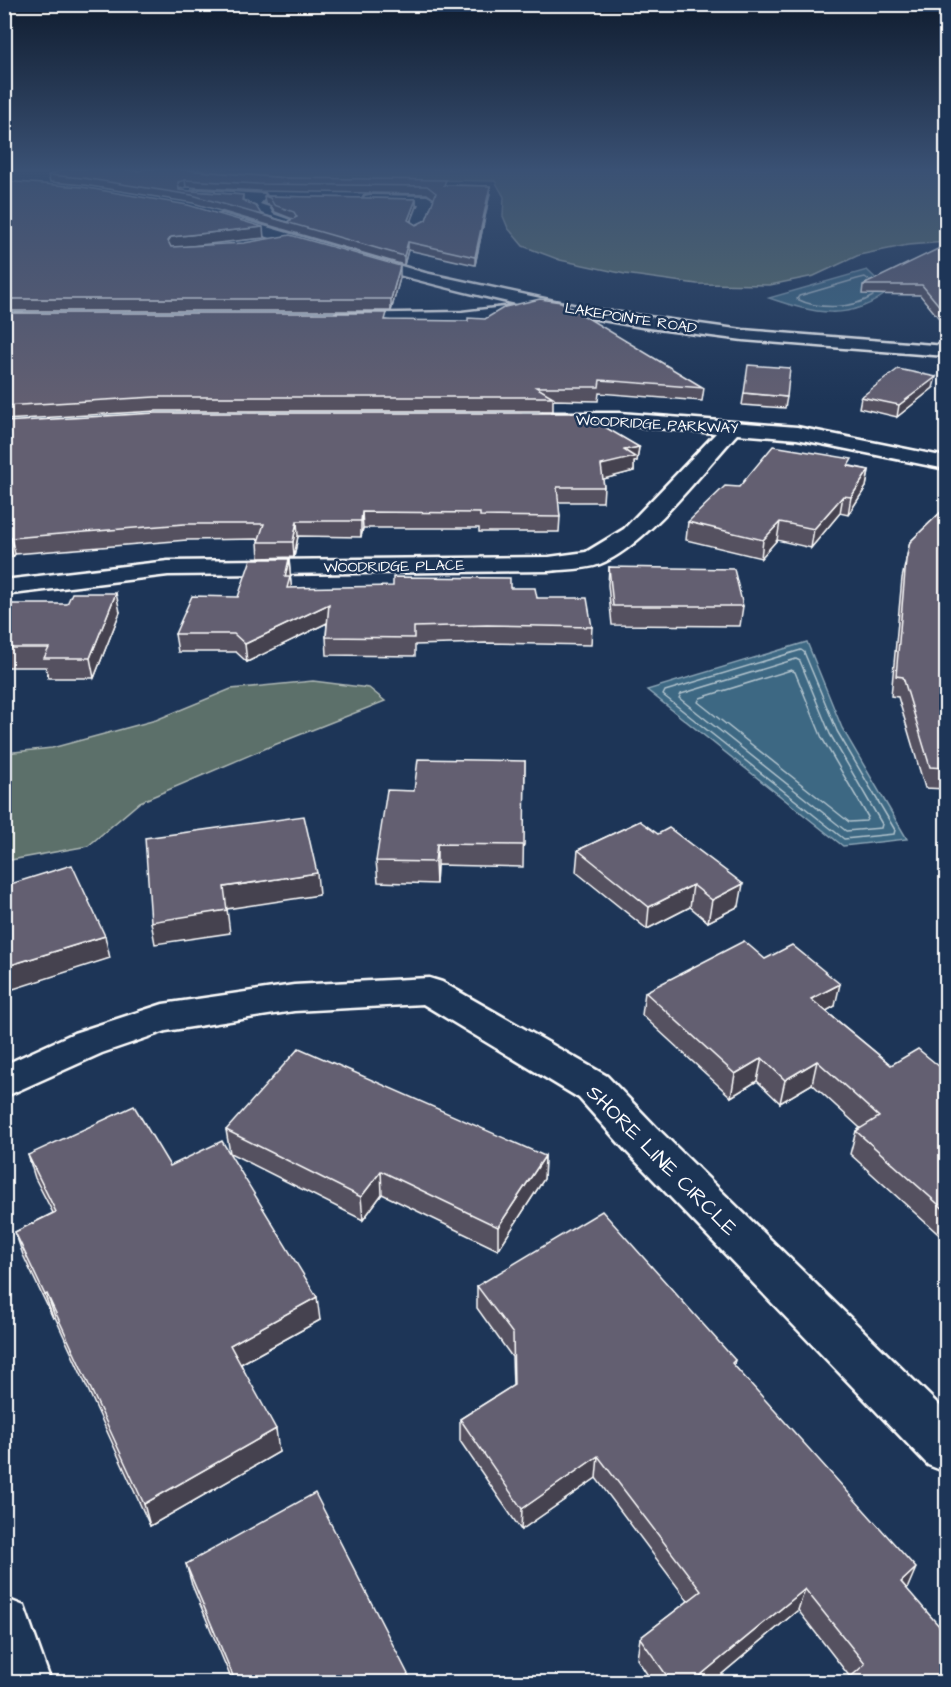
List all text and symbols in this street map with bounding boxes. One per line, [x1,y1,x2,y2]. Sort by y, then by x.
street label: LAKEPOINTE ROAD [563,298,699,339]
street label: WOODRIDGE PARKWAY [575,410,739,439]
street label: WOODRIDGE PLACE [323,555,465,578]
street label: SHORE LINE CIRCLE [580,1078,744,1243]

